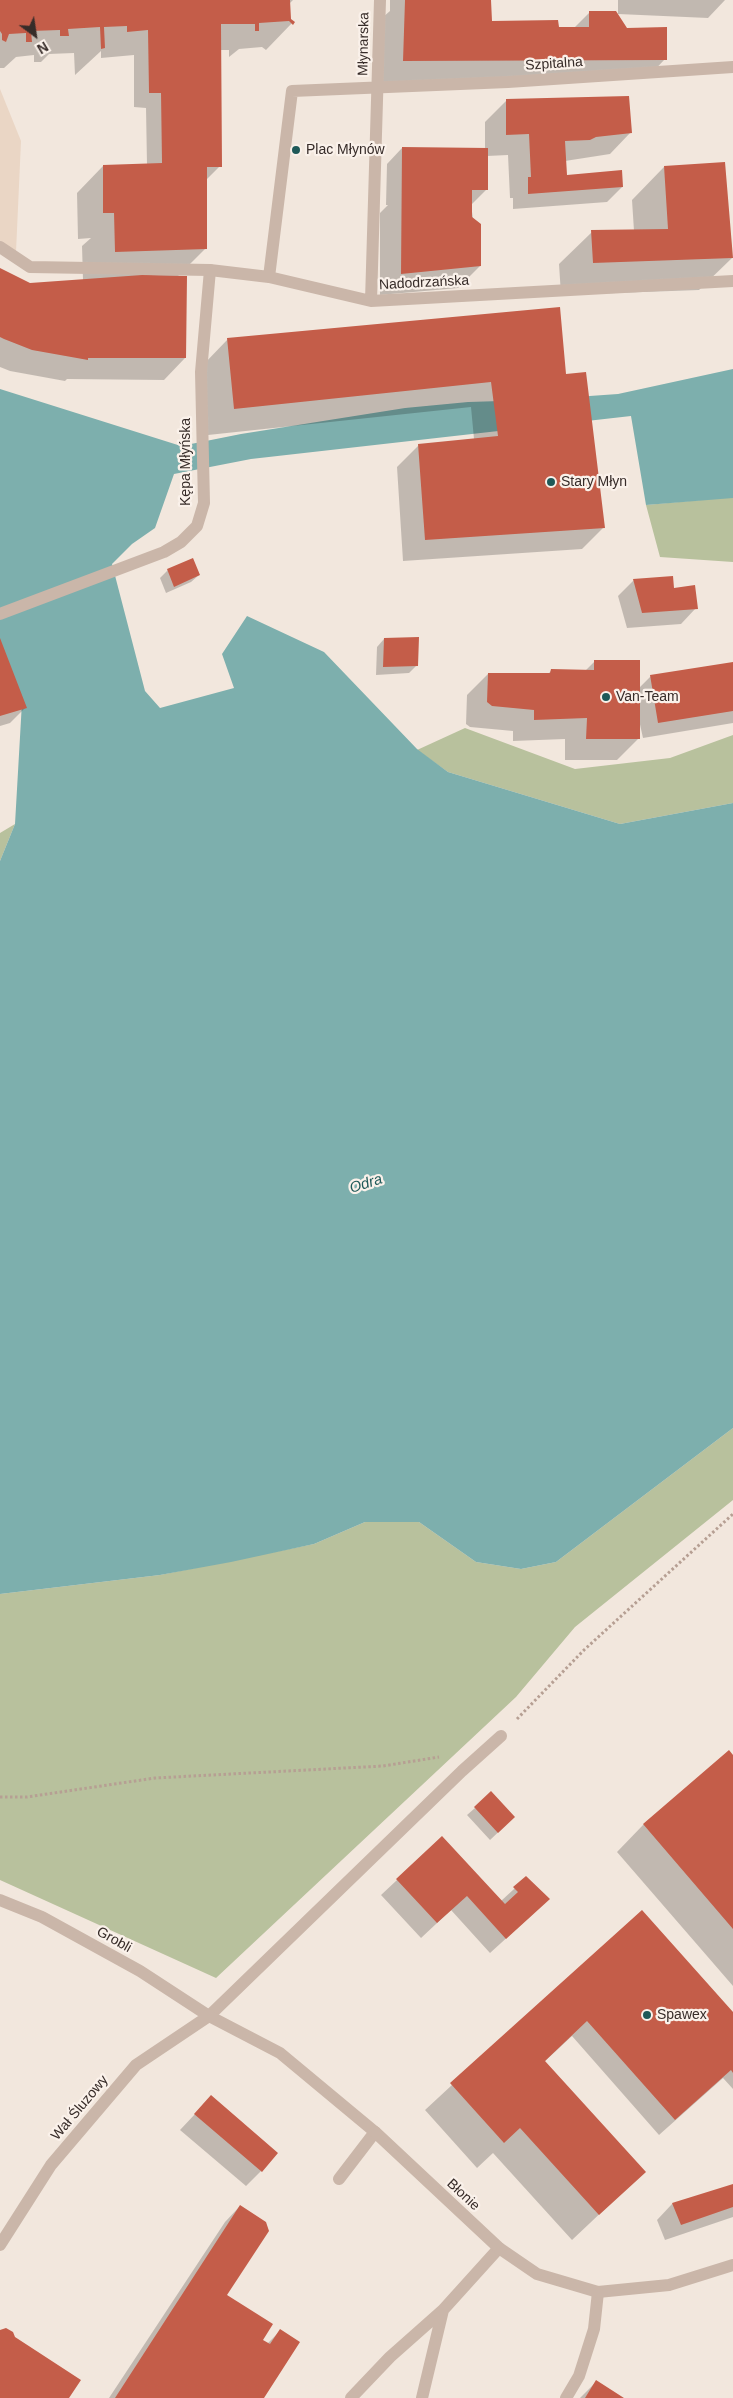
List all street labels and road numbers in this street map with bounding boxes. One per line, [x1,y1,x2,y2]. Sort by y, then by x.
street label: Młynarska [355,12,373,76]
street label: Szpitalna [525,54,583,74]
street label: Nadodrzańska [378,272,470,294]
street label: Kępa Młyńska [178,418,194,506]
street label: Grobli [94,1924,134,1956]
street label: Wał Śluzowy [48,2072,112,2144]
street label: Błonie [443,2176,483,2214]

